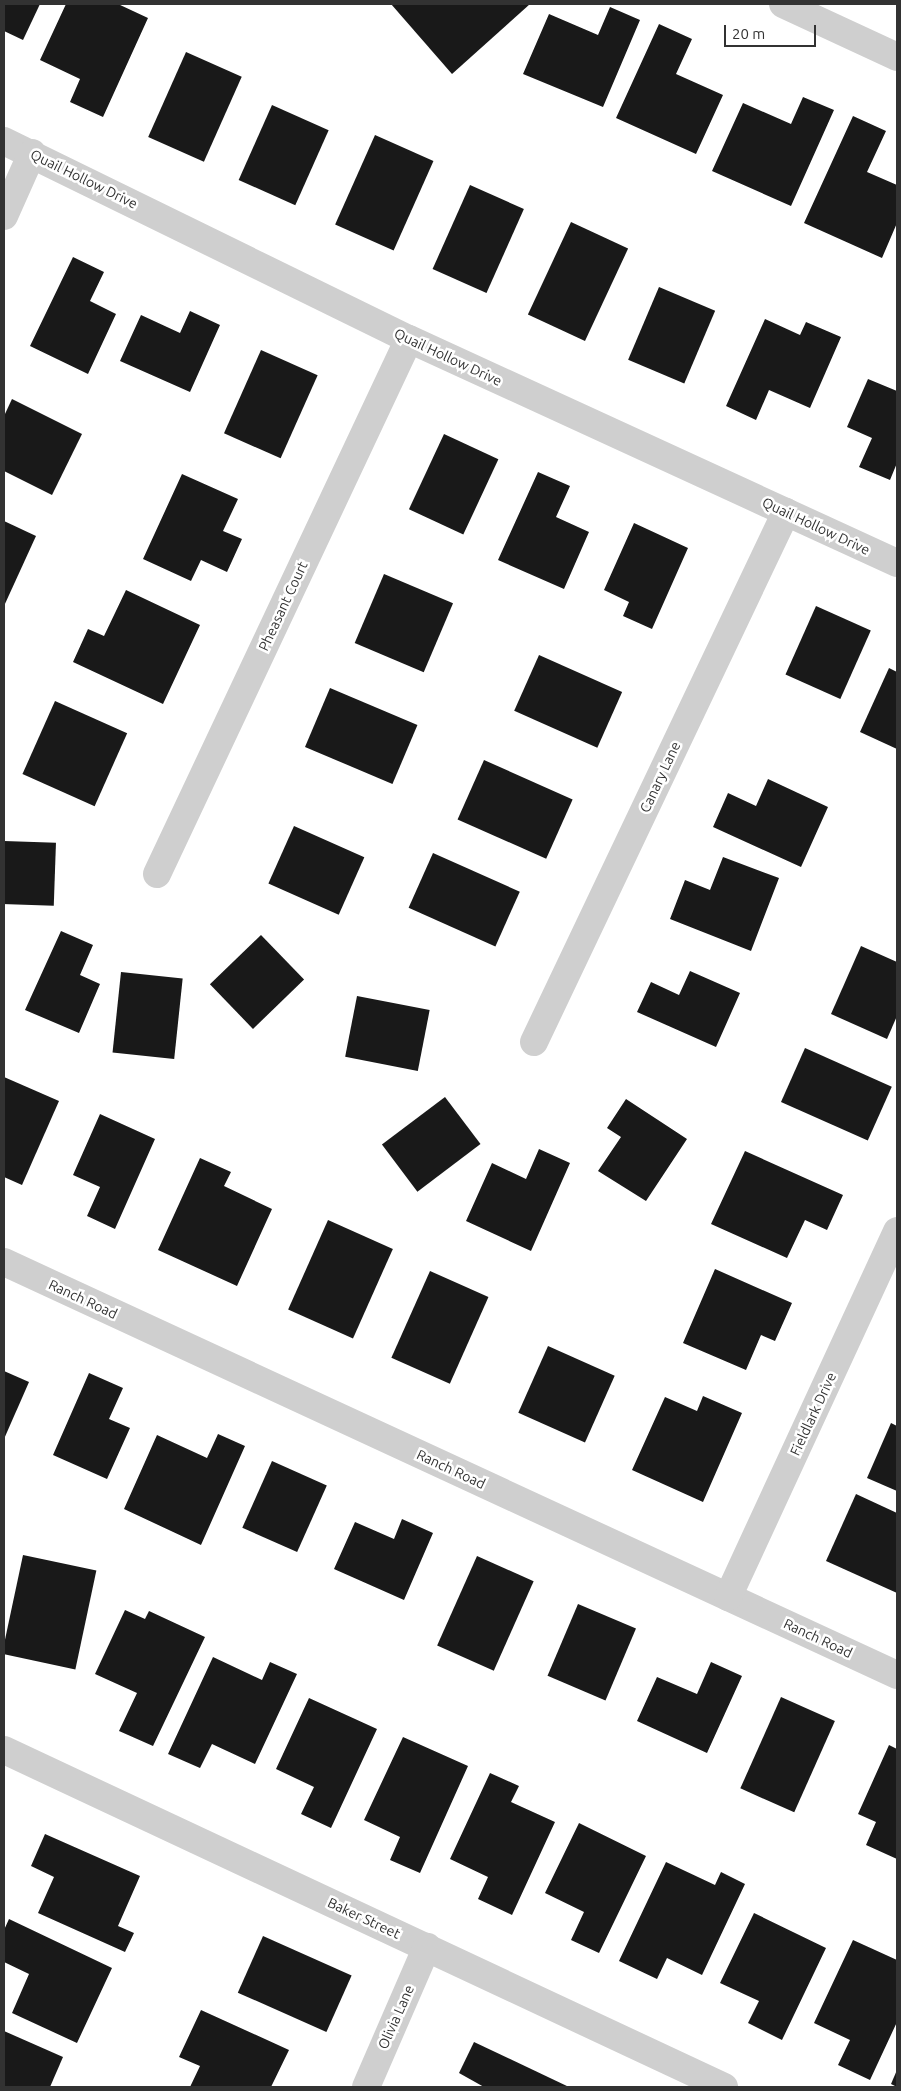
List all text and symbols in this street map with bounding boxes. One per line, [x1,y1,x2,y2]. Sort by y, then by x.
scale bar [726,15,818,47]
text: 20 m [732,25,765,42]
street label: Quail Hollow Drive [28,146,140,212]
street label: Quail Hollow Drive [391,325,505,389]
street label: Quail Hollow Drive [759,494,873,558]
street label: Pheasant Court [255,559,311,653]
street label: Canary Lane [636,739,684,815]
street label: Ranch Road [46,1276,120,1322]
street label: Fieldlark Drive [786,1370,840,1458]
street label: Ranch Road [414,1446,488,1492]
street label: Ranch Road [781,1615,855,1661]
street label: Baker Street [325,1894,403,1942]
street label: Olivia Lane [374,1982,418,2052]

